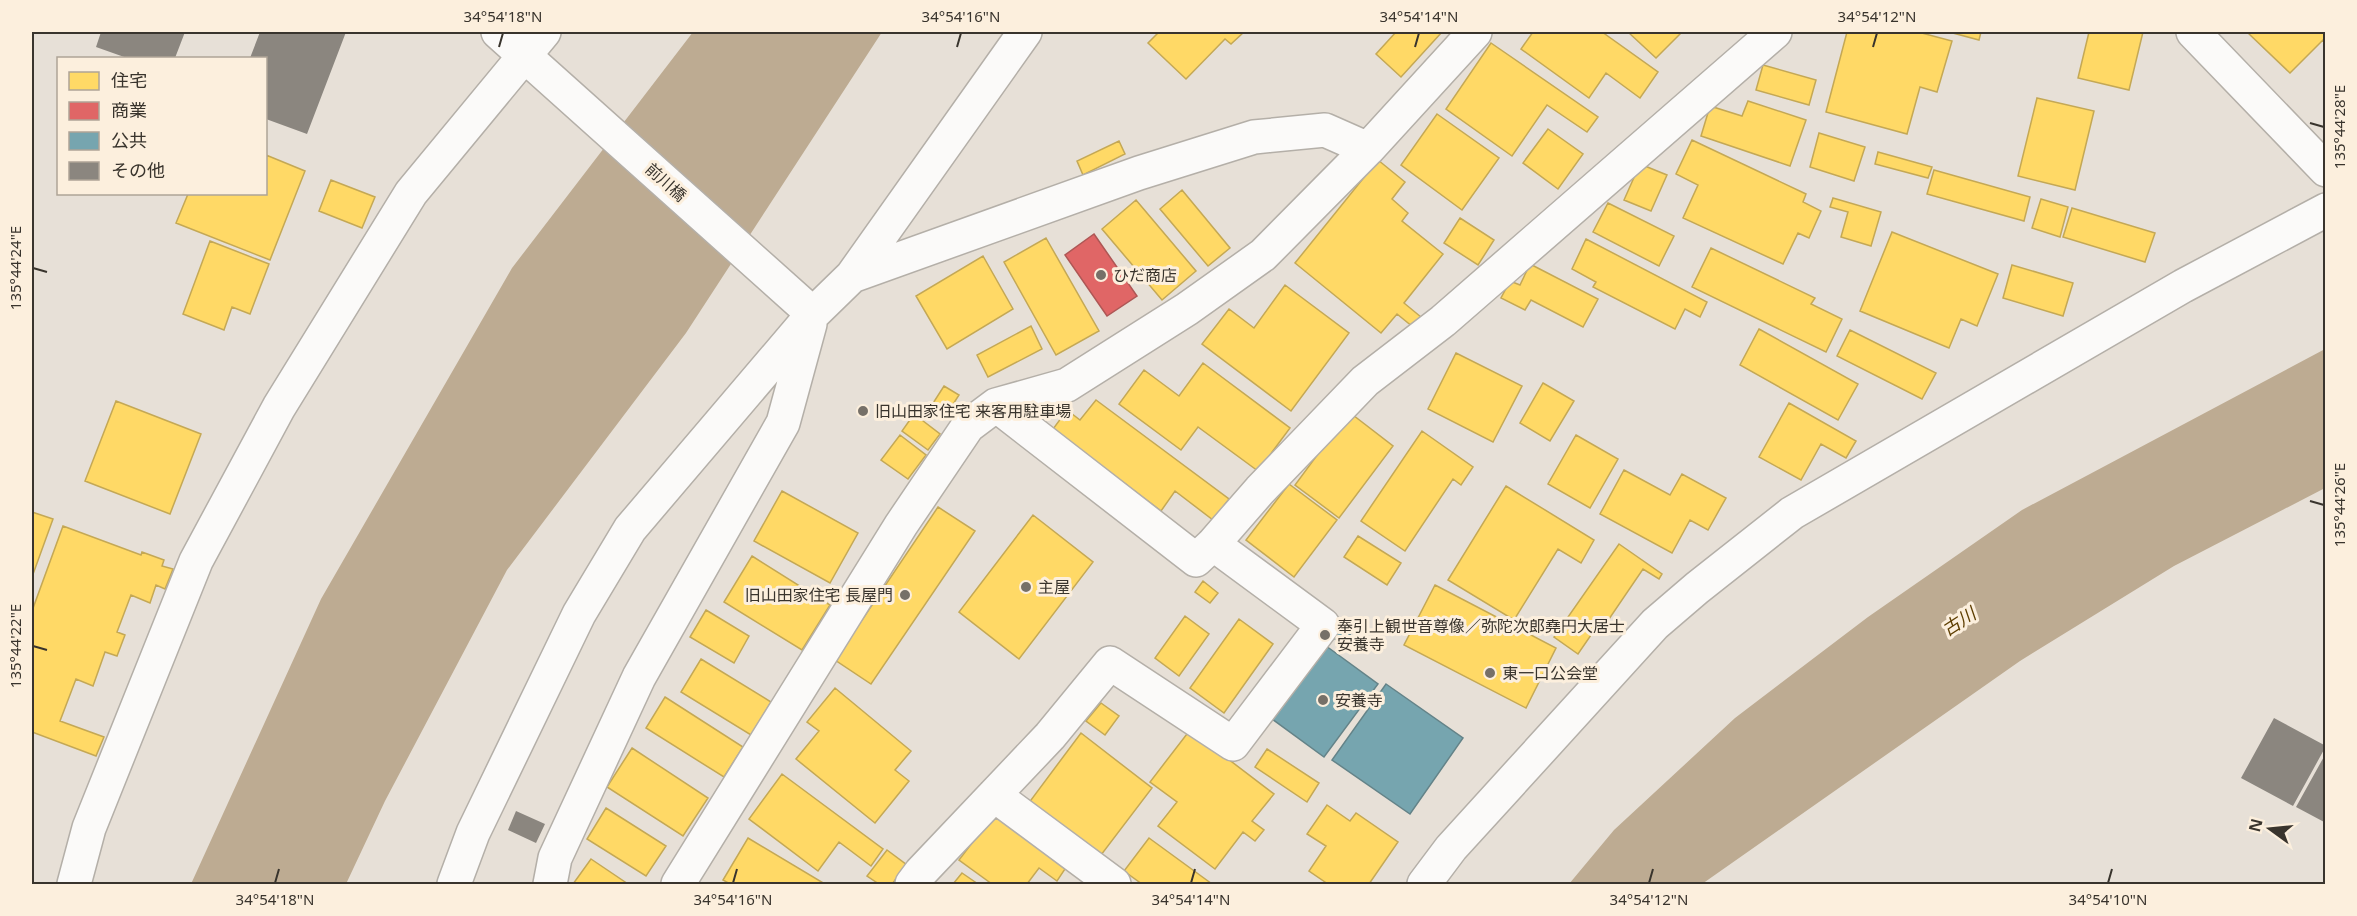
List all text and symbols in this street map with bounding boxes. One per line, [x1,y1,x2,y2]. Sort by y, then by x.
text: 34°54'18"N [464,6,542,26]
text: 34°54'16"N [922,6,1000,26]
text: 34°54'14"N [1380,6,1458,26]
text: 34°54'12"N [1838,6,1916,26]
legend [57,57,267,195]
text: 住宅 [111,68,147,92]
text: 135°44'28"E [2329,85,2349,169]
text: 商業 [111,98,147,122]
text: 公共 [111,128,147,152]
text: その他 [111,158,165,182]
street label: 前川橋 [641,158,691,206]
text: 135°44'24"E [5,226,25,310]
place label: ひだ商店 [1113,264,1177,286]
marker: ひだ商店 [1094,268,1108,282]
place label: 旧山田家住宅 来客用駐車場 [875,400,1071,422]
marker: 旧山田家住宅 来客用駐車場 [856,404,870,418]
text: 135°44'26"E [2329,463,2349,547]
place label: 主屋 [1038,576,1070,598]
marker: 主屋 [1019,580,1033,594]
place label: 旧山田家住宅 長屋門 [745,584,893,606]
marker: 旧山田家住宅 長屋門 [898,588,912,602]
water label: 古川 [1937,600,1982,641]
text: 135°44'22"E [5,604,25,688]
place label: 奉引上観世音尊像／弥陀次郎堯円大居士 安養寺 [1337,615,1625,655]
marker: 奉引上観世音尊像／弥陀次郎堯円大居士 安養寺 [1318,628,1332,642]
place label: 東一口公会堂 [1502,662,1598,684]
marker: 東一口公会堂 [1483,666,1497,680]
place label: 安養寺 [1335,689,1383,711]
marker: 安養寺 [1316,693,1330,707]
north arrow [2240,799,2300,859]
text: N [2243,816,2268,834]
text: 34°54'18"N [236,889,314,909]
text: 34°54'16"N [694,889,772,909]
text: 34°54'14"N [1152,889,1230,909]
text: 34°54'12"N [1610,889,1688,909]
text: 34°54'10"N [2069,889,2147,909]

